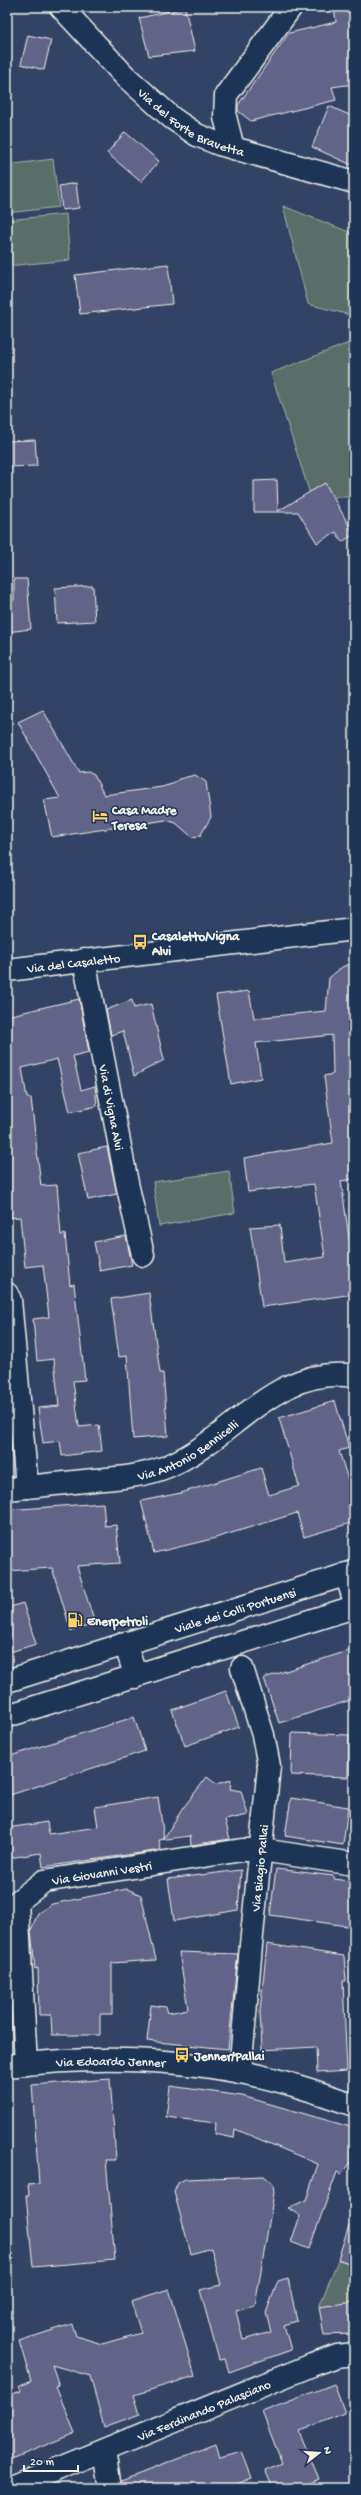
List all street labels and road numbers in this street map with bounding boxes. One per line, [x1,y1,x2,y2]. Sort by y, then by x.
street label: Via del Forte Bravetta [133,85,246,161]
street label: Via del Casaletto [25,952,122,978]
street label: Via di Vigna Alvi [94,1063,126,1152]
street label: Via Antonio Bennicelli [136,1417,242,1485]
street label: Viale dei Colli Portuensi [172,1586,298,1638]
street label: Via Biagio Pallai [249,1824,273,1913]
street label: Via Giovanni Vestri [50,1859,153,1890]
street label: Via Edoardo Jenner [55,2055,167,2072]
street label: Via Ferdinando Palasciano [135,2378,274,2446]

